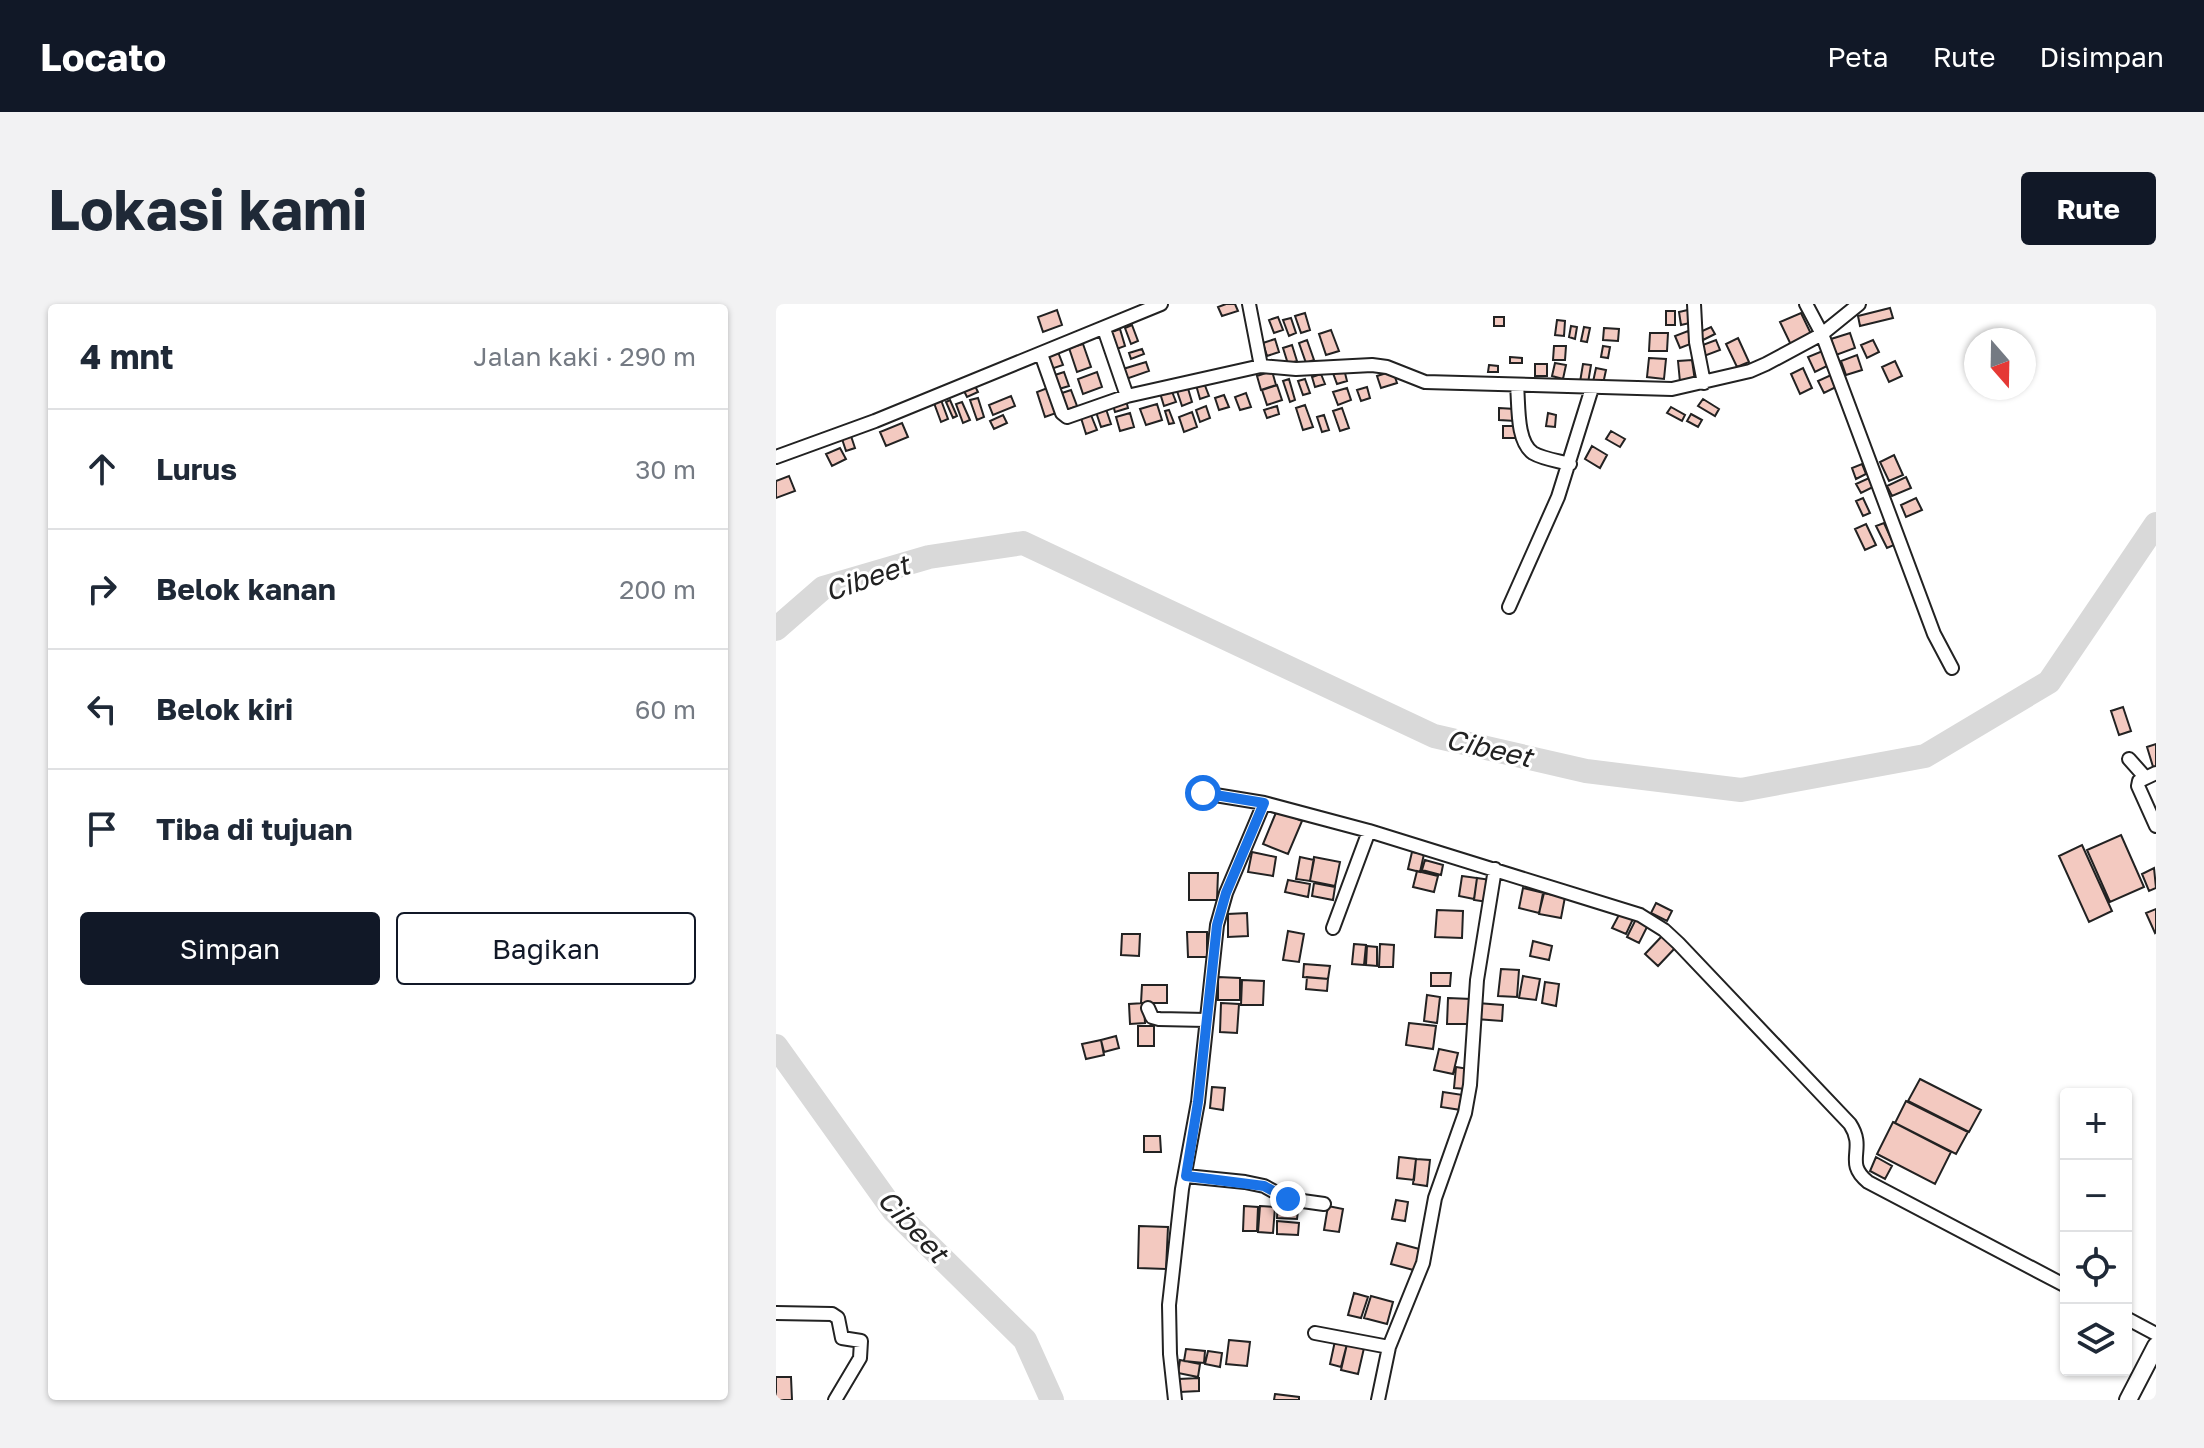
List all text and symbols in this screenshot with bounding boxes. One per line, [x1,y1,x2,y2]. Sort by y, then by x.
text: Locato [40,34,166,79]
text: Peta [1827,40,1889,73]
text: Rute [1933,40,1996,73]
text: Disimpan [2040,40,2164,73]
button: Rute [2021,172,2156,245]
text: Lokasi kami [48,175,367,242]
north arrow [1964,328,2036,400]
text: 4 mnt [80,336,174,376]
text: Jalan kaki · 290 m [473,341,696,372]
icon: ahead [80,447,124,491]
text: Lurus [156,451,237,487]
text: 30 m [635,454,696,485]
water label: Cibeet [820,547,916,607]
icon: right [80,567,124,611]
text: Belok kanan [156,571,336,607]
text: 200 m [619,574,696,605]
icon: left [80,687,124,731]
text: Belok kiri [156,691,293,727]
text: 60 m [635,694,696,725]
water label: Cibeet [1443,722,1538,774]
route start [1185,775,1221,811]
icon: arrive [80,807,124,851]
text: Tiba di tujuan [156,811,353,847]
button: Simpan [80,912,380,985]
button: Bagikan [396,912,696,985]
map controls [2060,1088,2132,1376]
button: + [2060,1088,2132,1160]
button: − [2060,1160,2132,1232]
route end [1270,1181,1306,1217]
water label: Cibeet [871,1182,957,1271]
button: locate [2060,1232,2132,1304]
button: layers [2060,1304,2132,1376]

